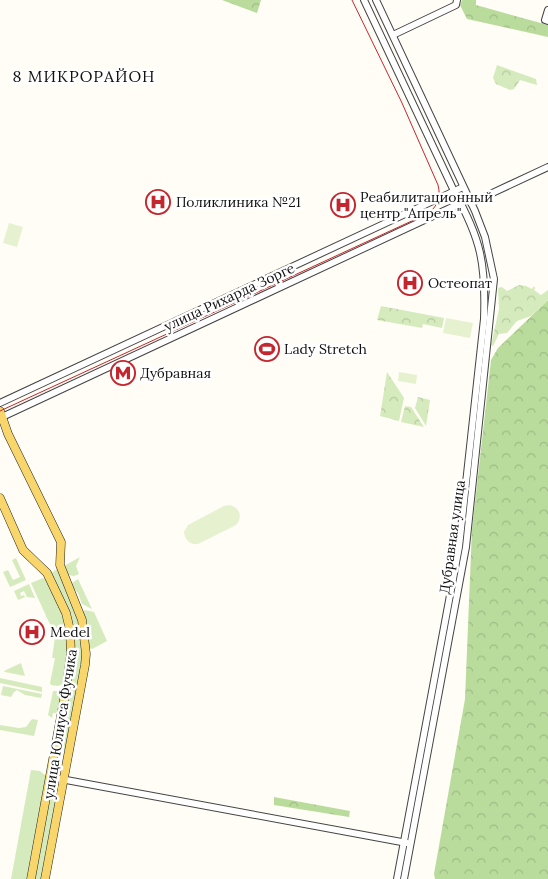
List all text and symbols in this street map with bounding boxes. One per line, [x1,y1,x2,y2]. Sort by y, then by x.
district label: 8 МИКРОРАЙОН [13,66,155,86]
place label: Реабилитационный центр "Апрель" [360,188,493,222]
hospital icon: Поликлиника №21 [145,189,171,215]
hospital icon: Реабилитационный центр "Апрель" [330,192,356,218]
place label: Поликлиника №21 [176,193,301,211]
street label: улица Рихарда Зорге [161,259,298,335]
hospital icon: Остеопат [397,270,423,296]
place label: Остеопат [428,274,492,292]
sports icon: Lady Stretch [254,336,280,362]
place label: Lady Stretch [284,340,367,358]
metro station icon: Дубравная [110,360,136,386]
place label: Дубравная [140,364,211,382]
street label: Дубравная улица [435,479,469,595]
hospital icon: Medel [19,619,45,645]
place label: Medel [50,623,90,641]
street label: улица Юлиуса Фучика [39,648,81,800]

